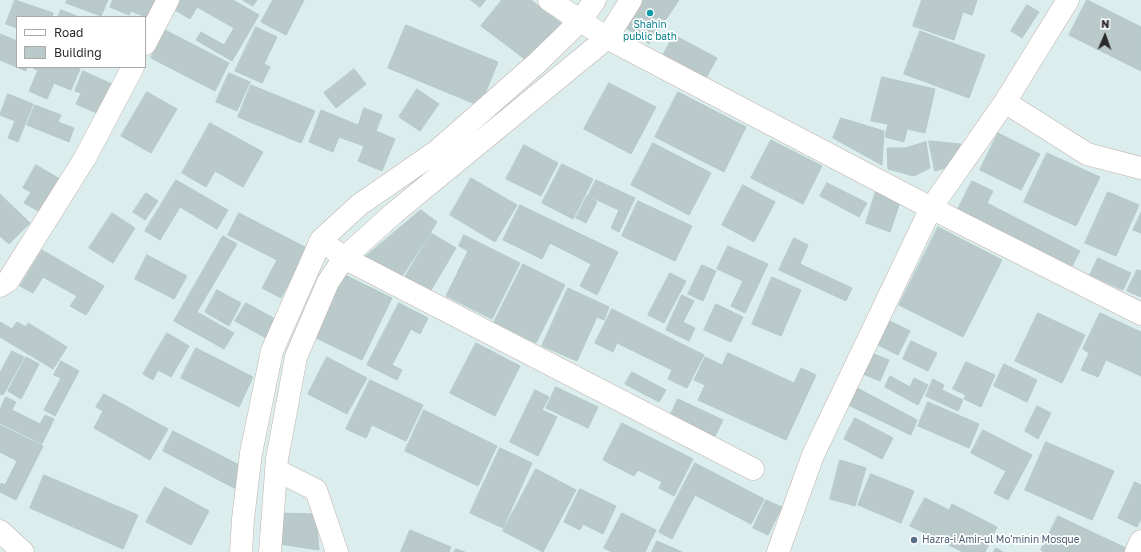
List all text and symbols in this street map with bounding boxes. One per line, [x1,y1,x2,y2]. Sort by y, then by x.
marker: Shahin public bath [645,8,655,18]
legend [16,16,146,68]
north arrow [1085,16,1125,56]
text: N [1101,17,1110,30]
place label: Shahin public bath [623,19,677,42]
text: Road [54,25,83,40]
text: Building [54,45,102,60]
place label: Hazra-i Amir-ul Mo'minin Mosque [922,534,1079,546]
marker: Hazra-i Amir-ul Mo'minin Mosque [909,535,919,545]

